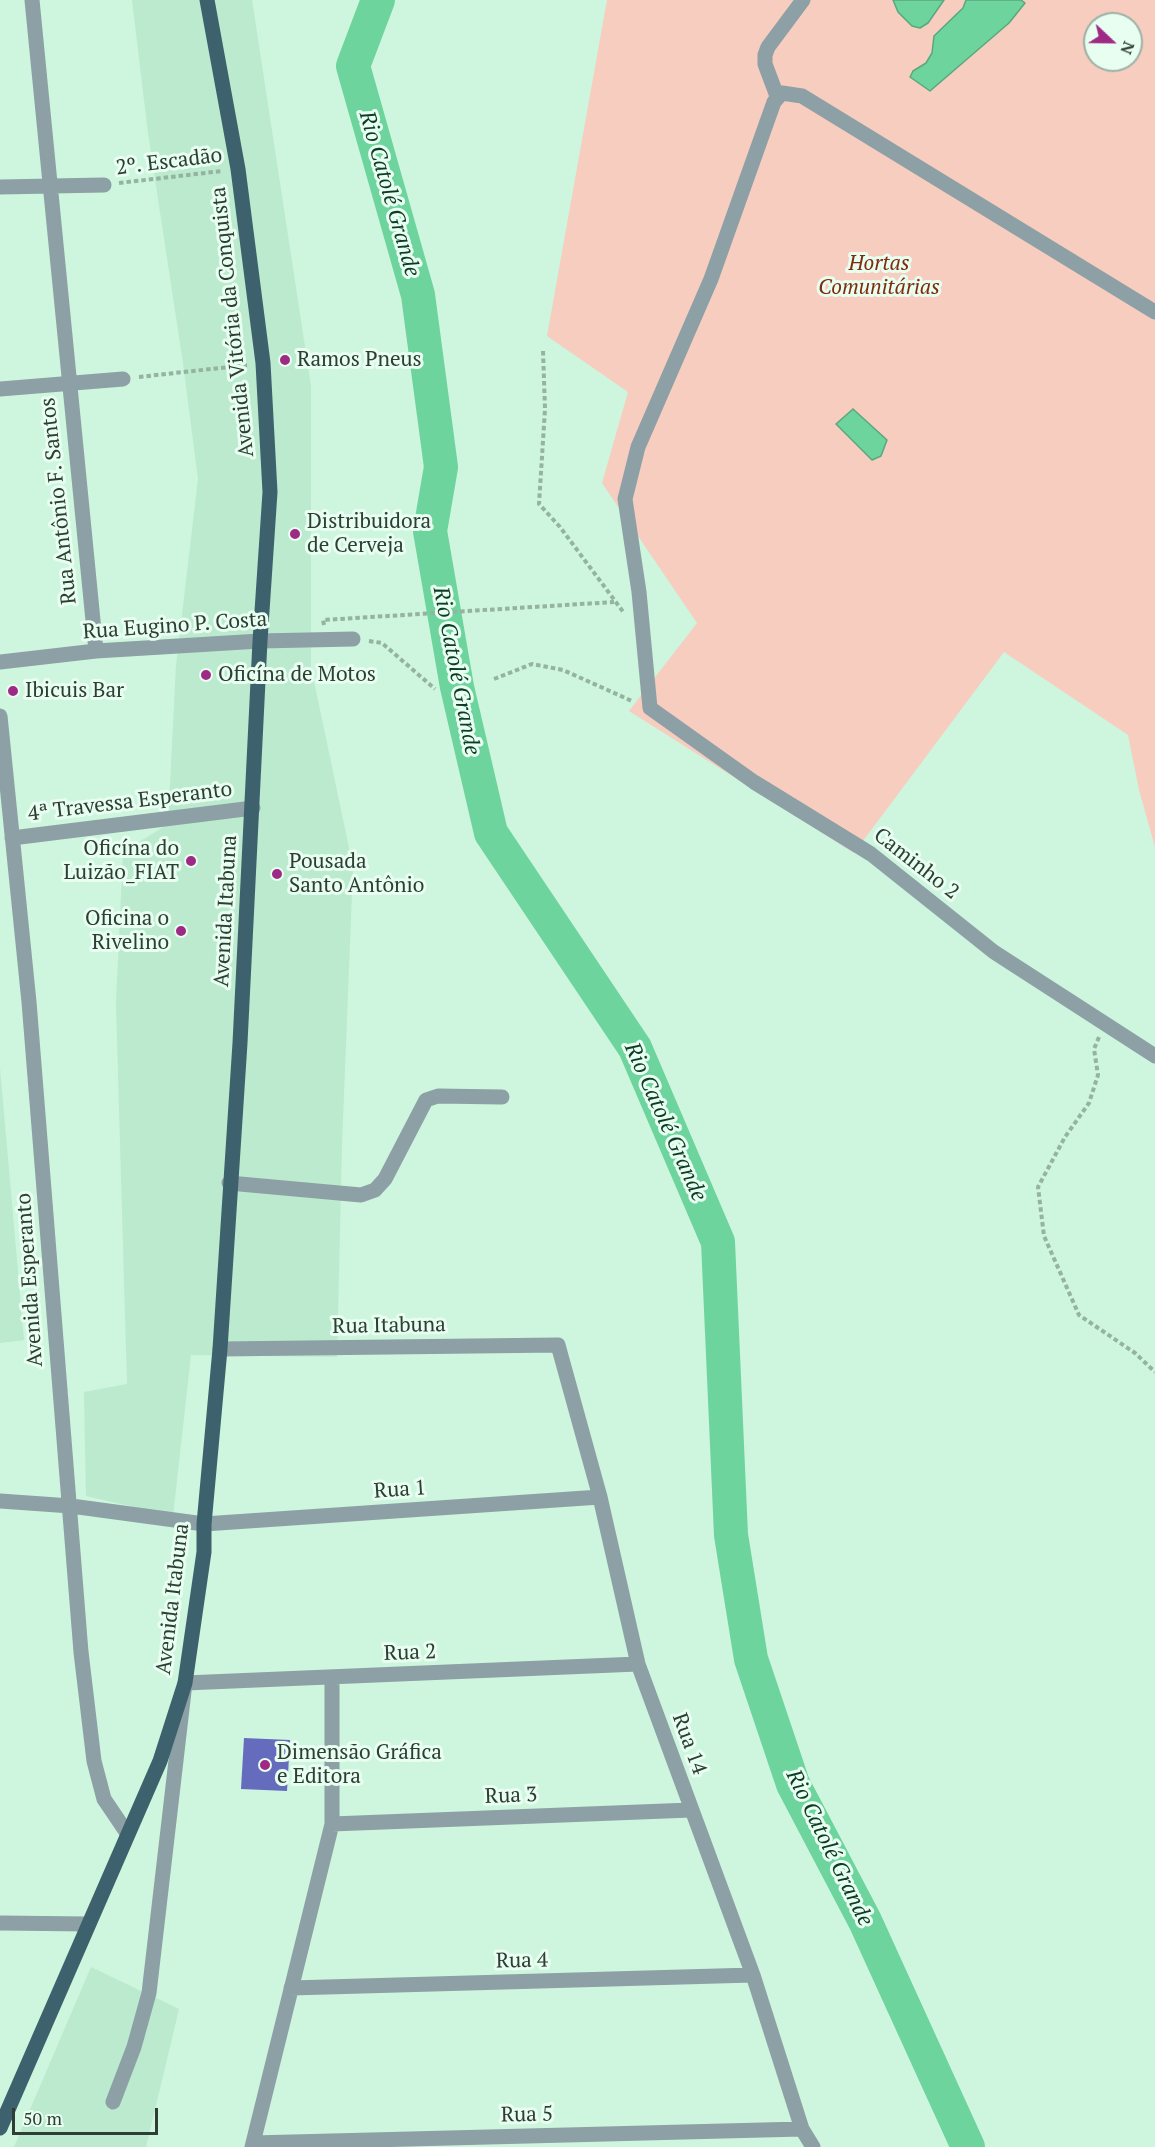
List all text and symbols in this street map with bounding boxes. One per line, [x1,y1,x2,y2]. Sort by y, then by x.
north arrow [1083,12,1143,72]
text: N [1115,38,1140,58]
water label: Rio Catolé Grande [353,108,425,280]
street label: 2º. Escadão [114,143,224,181]
street label: Avenida Vitória da Conquista [206,186,260,458]
park label: Hortas Comunitárias [818,251,940,301]
place label: Ramos Pneus [297,347,422,373]
marker: Ramos Pneus [278,353,292,367]
street label: Rua Antônio F. Santos [36,396,82,606]
place label: Distribuidora de Cerveja [307,509,431,559]
marker: Distribuidora de Cerveja [288,527,302,541]
water label: Rio Catolé Grande [427,585,485,757]
street label: Rua Eugino P. Costa [82,607,268,645]
place label: Oficína de Motos [218,662,376,688]
marker: Oficína de Motos [199,668,213,682]
place label: Ibicuis Bar [25,678,124,704]
marker: Ibicuis Bar [6,684,20,698]
street label: 4ª Travessa Esperanto [27,777,233,827]
street label: Caminho 2 [868,823,964,905]
street label: Avenida Itabuna [209,834,243,988]
place label: Oficína do Luizão_FIAT [64,836,179,886]
place label: Pousada Santo Antônio [289,849,424,899]
marker: Oficína do Luizão_FIAT [184,854,198,868]
marker: Pousada Santo Antônio [270,867,284,881]
place label: Oficina o Rivelino [85,906,169,956]
marker: Oficina o Rivelino [174,924,188,938]
water label: Rio Catolé Grande [618,1039,712,1205]
street label: Avenida Esperanto [11,1192,49,1368]
street label: Rua Itabuna [332,1312,446,1340]
street label: Rua 1 [373,1476,427,1504]
street label: Avenida Itabuna [151,1522,195,1676]
street label: Rua 2 [383,1639,437,1667]
street label: Rua 14 [666,1710,712,1778]
place label: Dimensão Gráfica e Editora [277,1740,442,1790]
marker: Dimensão Gráfica e Editora [258,1758,272,1772]
water label: Rio Catolé Grande [780,1765,878,1931]
street label: Rua 3 [484,1782,538,1810]
street label: Rua 4 [496,1948,548,1974]
scale bar [15,2096,160,2134]
street label: Rua 5 [501,2102,553,2128]
text: 50 m [23,2106,62,2130]

